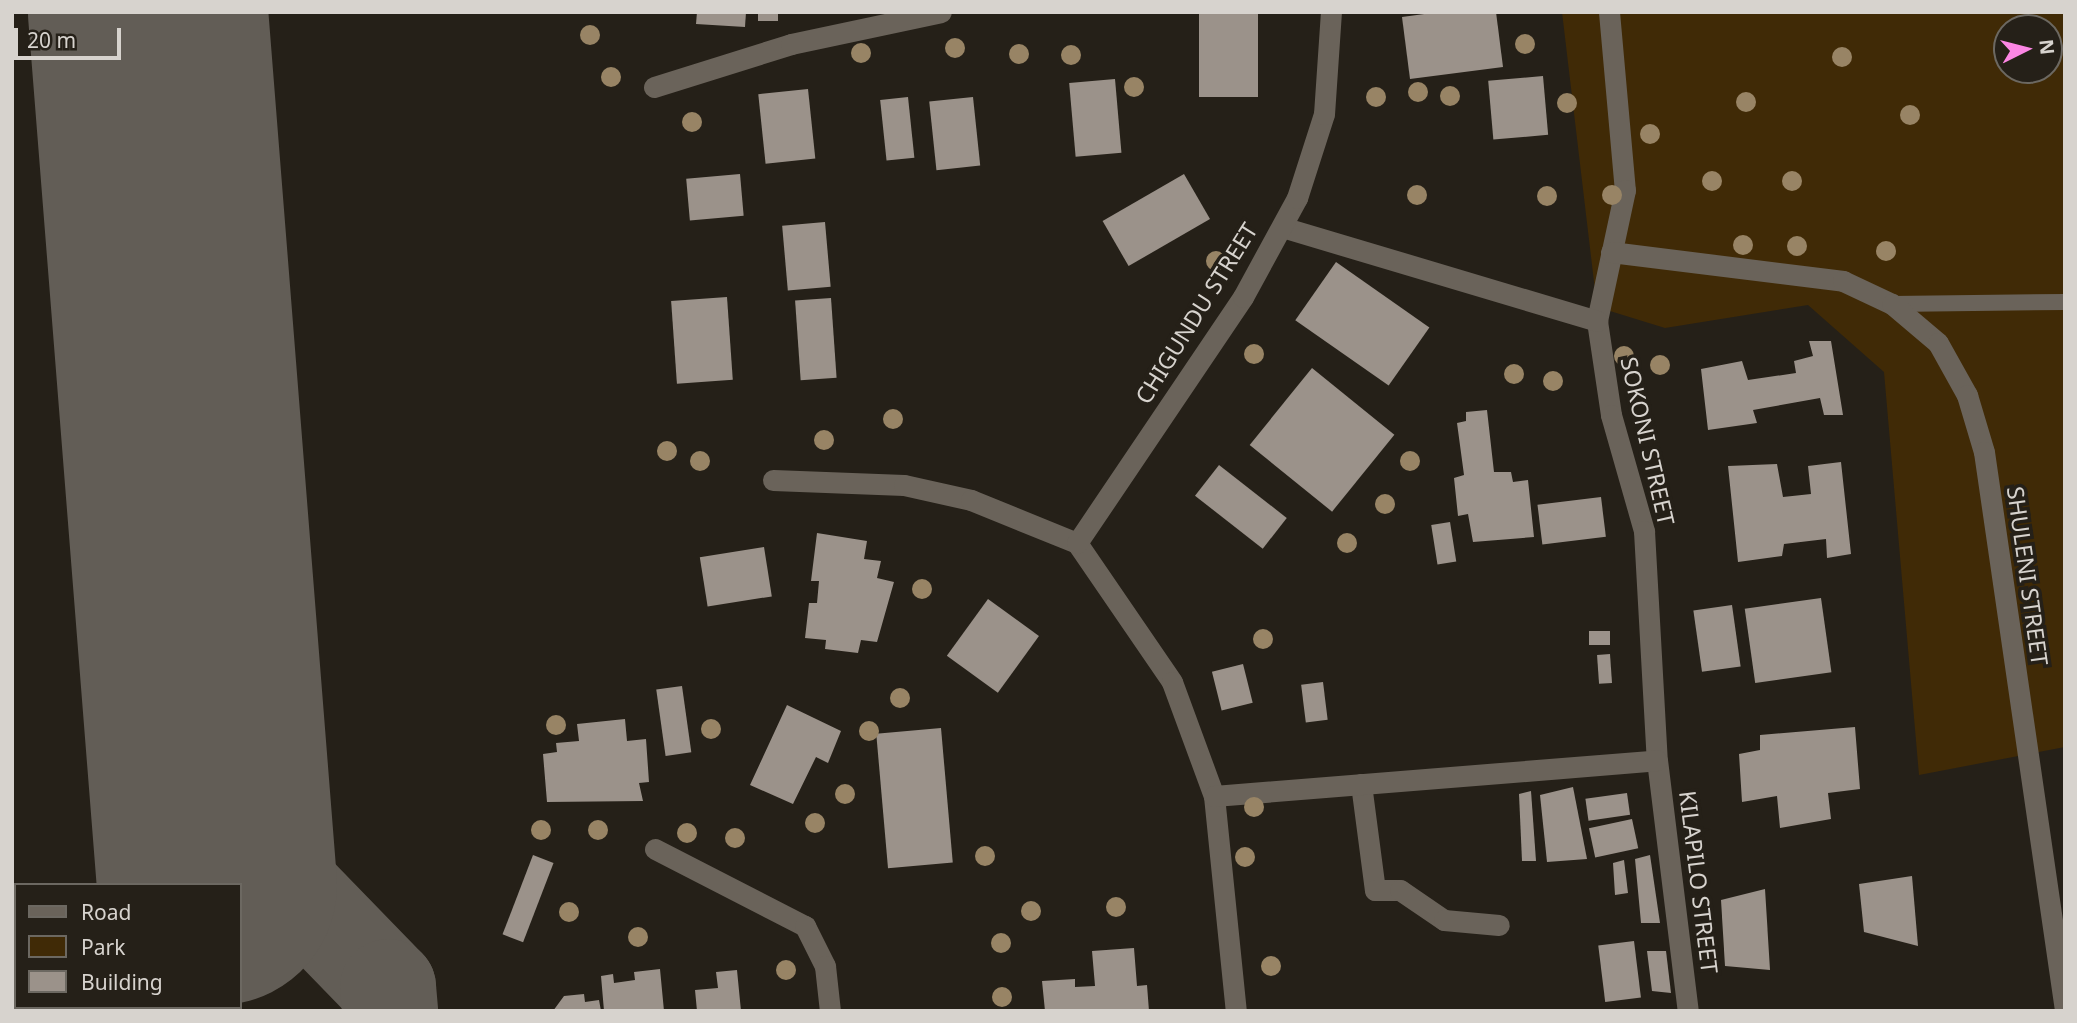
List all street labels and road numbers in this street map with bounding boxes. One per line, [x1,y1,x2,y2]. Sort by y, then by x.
street label: CHIGUNDU STREET [1129,217,1263,409]
street label: SOKONI STREET [1615,354,1681,528]
street label: SHULENI STREET [2002,485,2054,667]
street label: KILAPILO STREET [1674,789,1724,975]

